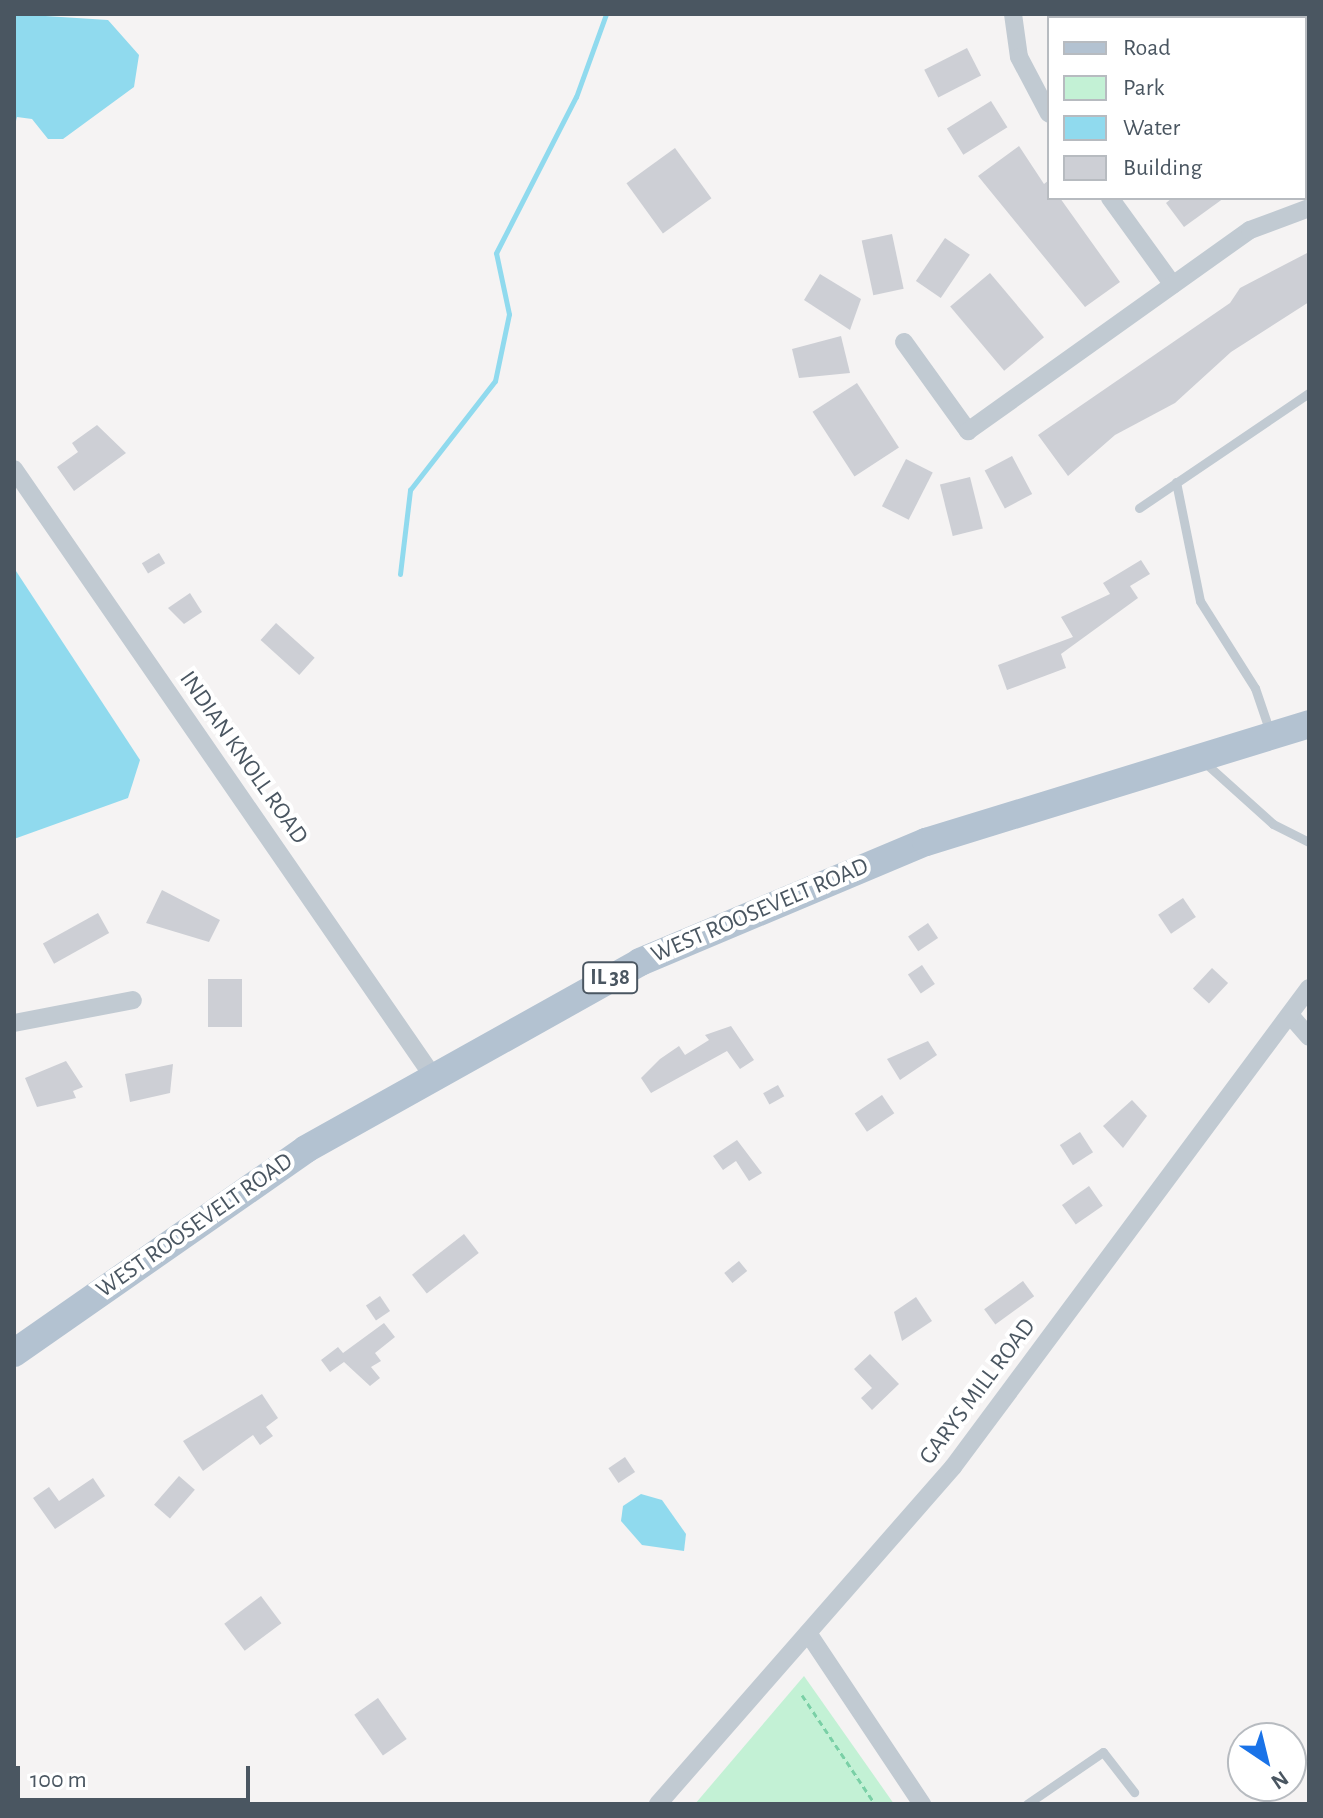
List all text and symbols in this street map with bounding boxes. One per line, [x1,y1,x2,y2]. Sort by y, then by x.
legend [1047,16,1307,200]
text: Road [1123,36,1171,60]
text: Park [1123,76,1164,100]
text: Water [1123,116,1180,140]
text: Building [1123,156,1202,180]
street label: INDIAN KNOLL ROAD [173,666,313,850]
street label: WEST ROOSEVELT ROAD [647,852,873,970]
road number: IL 38 [582,960,638,996]
street label: WEST ROOSEVELT ROAD [91,1147,299,1305]
street label: GARYS MILL ROAD [914,1313,1042,1471]
north arrow [1227,1722,1307,1802]
scale bar [20,1750,254,1800]
text: N [1267,1767,1292,1793]
text: 100 m [30,1768,87,1792]

